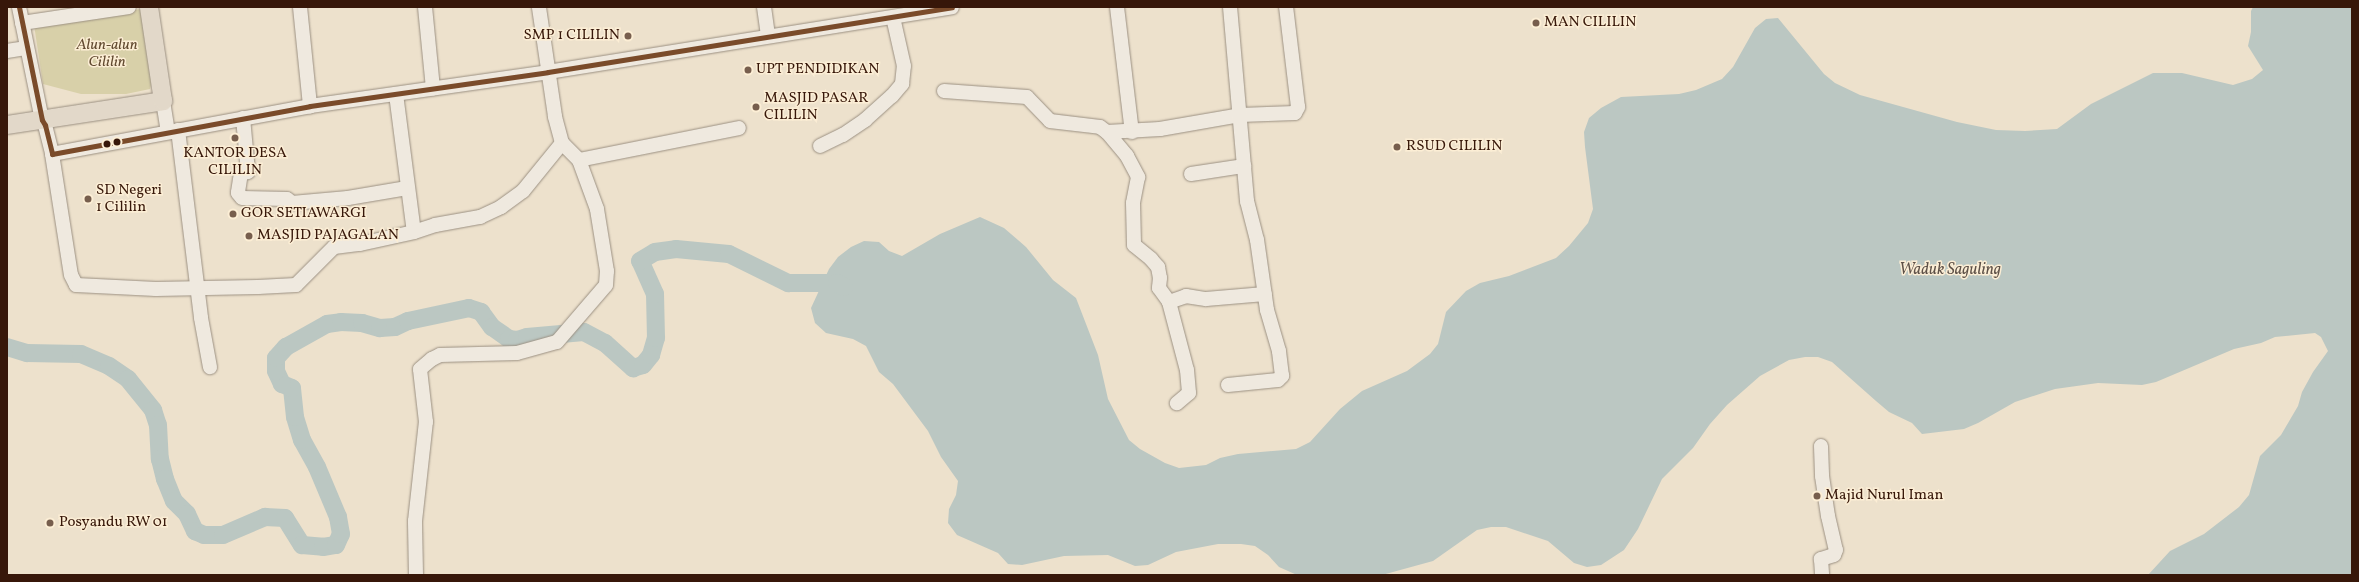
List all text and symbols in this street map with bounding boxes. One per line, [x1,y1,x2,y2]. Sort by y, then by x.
place label: MAN CILILIN [1544,14,1636,32]
marker: MAN CILILIN [1531,18,1541,28]
place label: SMP 1 CILILIN [524,27,620,45]
marker: SMP 1 CILILIN [623,31,633,41]
park label: Alun-alun Cililin [77,36,137,71]
place label: UPT PENDIDIKAN [756,61,880,79]
marker: UPT PENDIDIKAN [743,65,753,75]
place label: MASJID PASAR CILILIN [764,89,869,124]
marker: MASJID PASAR CILILIN [751,102,761,112]
marker: KANTOR DESA CILILIN [230,133,240,143]
unlabelled marker [112,137,122,147]
place label: RSUD CILILIN [1406,138,1502,156]
unlabelled marker [102,139,112,149]
marker: RSUD CILILIN [1391,141,1403,153]
place label: KANTOR DESA CILILIN [183,144,287,179]
place label: SD Negeri 1 Cililin [96,181,162,216]
marker: SD Negeri 1 Cililin [83,194,93,204]
place label: GOR SETIAWARGI [241,205,366,223]
marker: GOR SETIAWARGI [228,209,238,219]
place label: MASJID PAJAGALAN [257,227,399,245]
marker: MASJID PAJAGALAN [244,231,254,241]
water label: Waduk Saguling [1899,260,2001,280]
place label: Majid Nurul Iman [1825,487,1943,505]
marker: Majid Nurul Iman [1812,491,1822,501]
place label: Posyandu RW 01 [59,514,168,532]
marker: Posyandu RW 01 [44,517,56,529]

